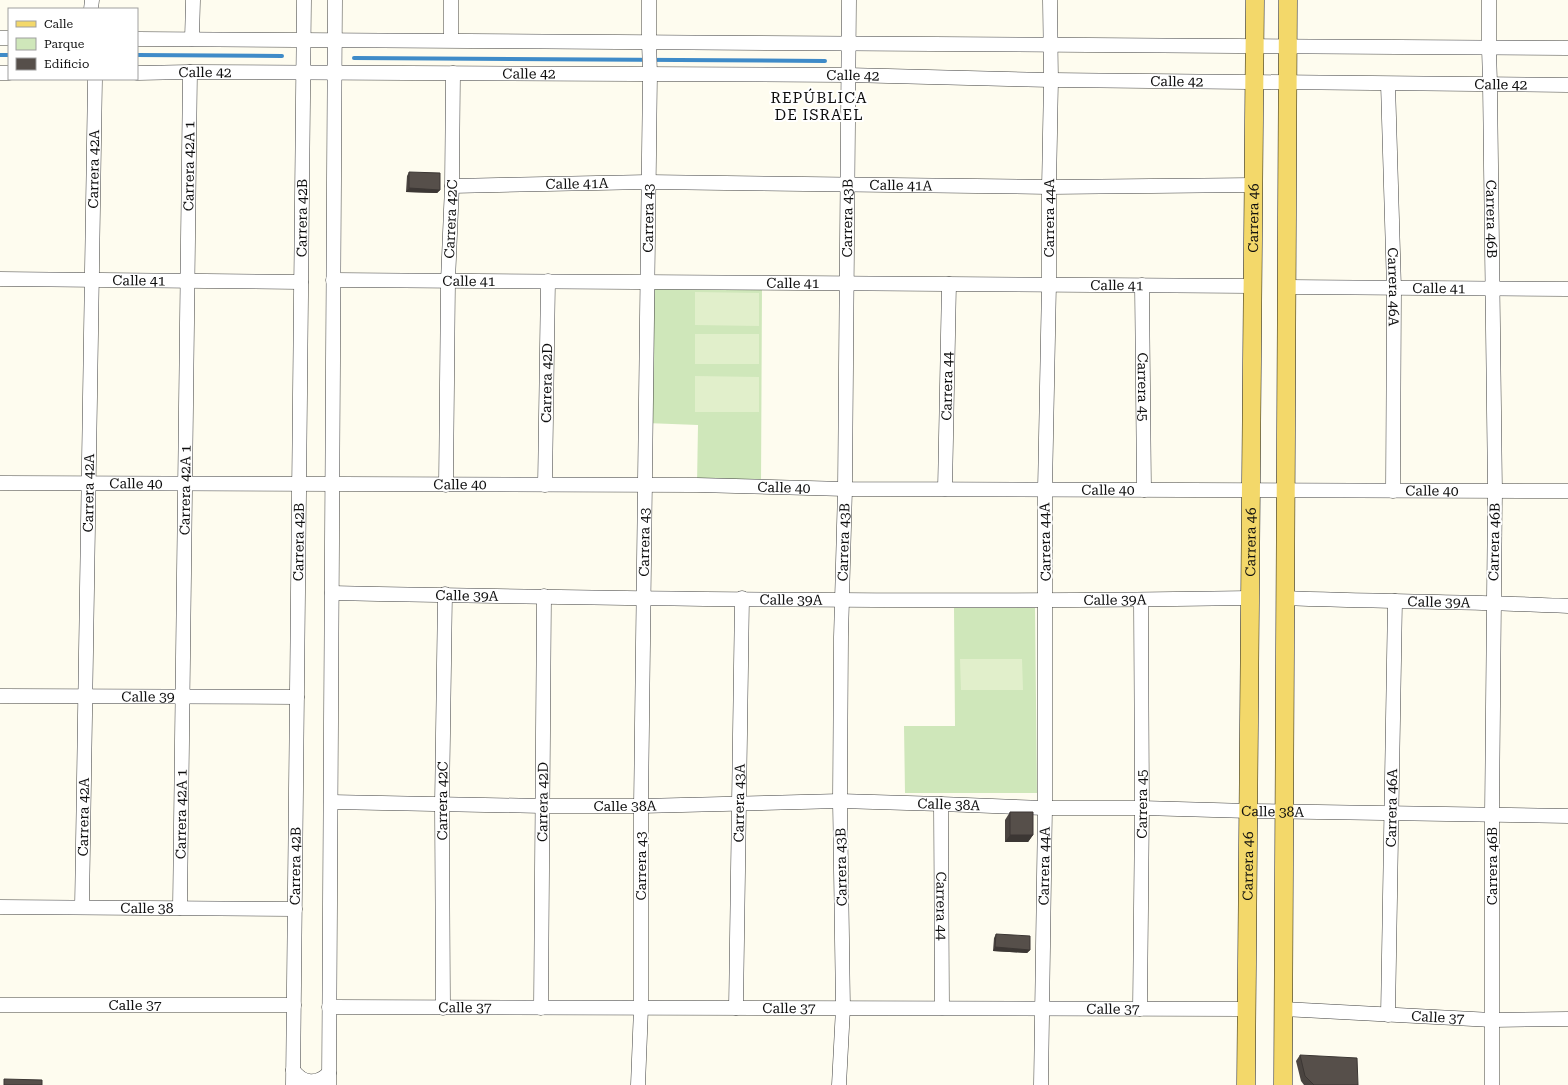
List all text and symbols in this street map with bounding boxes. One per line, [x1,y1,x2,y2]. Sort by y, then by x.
legend [8,8,138,80]
text: Calle [44,17,74,31]
text: Parque [44,37,85,51]
text: Edificio [44,57,89,71]
street label: Calle 42 [178,64,232,80]
street label: Calle 42 [502,65,556,82]
street label: Calle 42 [826,67,880,84]
street label: Calle 42 [1150,73,1204,89]
street label: Calle 42 [1474,76,1528,93]
district label: REPÚBLICA DE ISRAEL [771,88,867,124]
street label: Carrera 42A 1 [180,121,197,211]
street label: Carrera 42A [85,129,102,209]
street label: Calle 41A [545,175,609,192]
street label: Calle 41A [869,177,933,194]
street label: Carrera 44A [1041,178,1057,258]
street label: Carrera 42B [293,179,310,257]
street label: Carrera 42C [441,179,460,259]
street label: Carrera 43B [839,179,856,258]
street label: Carrera 46B [1483,180,1500,258]
street label: Carrera 43 [640,183,657,253]
street label: Carrera 46 [1245,183,1261,253]
street label: Carrera 46A [1385,247,1402,327]
street label: Calle 41 [112,272,166,289]
street label: Calle 41 [442,273,496,289]
street label: Calle 41 [766,275,820,291]
street label: Calle 41 [1090,277,1144,293]
street label: Calle 41 [1412,280,1466,296]
street label: Carrera 42D [538,343,555,423]
street label: Carrera 44 [938,351,956,421]
street label: Carrera 45 [1135,352,1151,422]
street label: Carrera 42A 1 [176,445,194,535]
street label: Carrera 42A [80,453,97,533]
street label: Calle 40 [109,475,163,491]
street label: Calle 40 [433,476,487,492]
street label: Calle 40 [757,479,811,496]
street label: Calle 40 [1081,482,1135,498]
street label: Calle 40 [1405,483,1459,499]
street label: Carrera 44A [1036,502,1054,582]
street label: Carrera 42B [290,503,307,581]
street label: Carrera 43B [835,503,853,582]
street label: Carrera 46B [1485,503,1503,581]
street label: Carrera 43 [636,507,653,577]
street label: Carrera 46 [1242,507,1259,577]
street label: Calle 39A [435,587,499,604]
street label: Calle 39A [759,591,823,608]
street label: Calle 39A [1083,591,1147,608]
street label: Calle 39A [1407,593,1471,611]
street label: Calle 39 [121,688,175,705]
street label: Carrera 42C [434,761,451,841]
street label: Carrera 42D [534,762,551,842]
street label: Carrera 43A [730,763,748,843]
street label: Carrera 46A [1383,768,1400,848]
street label: Carrera 42A 1 [173,769,190,859]
street label: Carrera 45 [1134,769,1150,839]
street label: Carrera 42A [75,777,92,857]
street label: Calle 38A [917,795,981,814]
street label: Calle 38A [593,798,657,814]
street label: Calle 38A [1241,803,1305,820]
street label: Carrera 44A [1036,826,1053,906]
street label: Carrera 42B [287,827,304,905]
street label: Carrera 46B [1484,827,1500,905]
street label: Carrera 43B [832,828,850,906]
street label: Carrera 43 [633,831,649,901]
street label: Carrera 46 [1240,831,1256,901]
street label: Carrera 44 [933,871,950,941]
street label: Calle 38 [120,900,174,916]
street label: Calle 37 [108,997,162,1013]
street label: Calle 37 [438,999,492,1015]
street label: Calle 37 [762,1000,816,1016]
street label: Calle 37 [1086,1001,1140,1017]
street label: Calle 37 [1411,1008,1465,1027]

